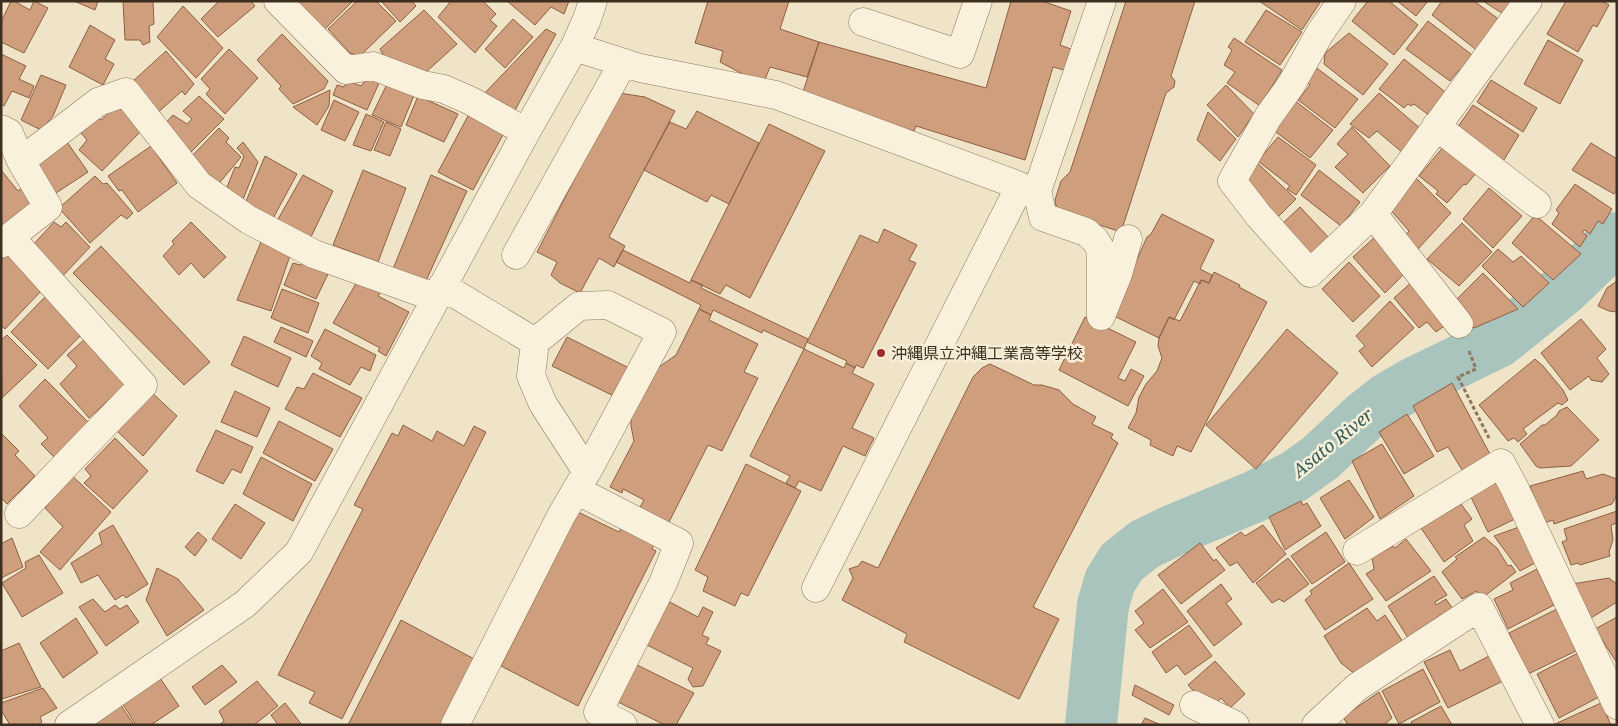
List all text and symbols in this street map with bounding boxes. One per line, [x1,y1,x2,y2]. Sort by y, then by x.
place label: 沖縄県立沖縄工業高等学校 [891,342,1083,364]
marker: 沖縄県立沖縄工業高等学校 [875,347,887,359]
water label: Asato River [1285,402,1378,483]

